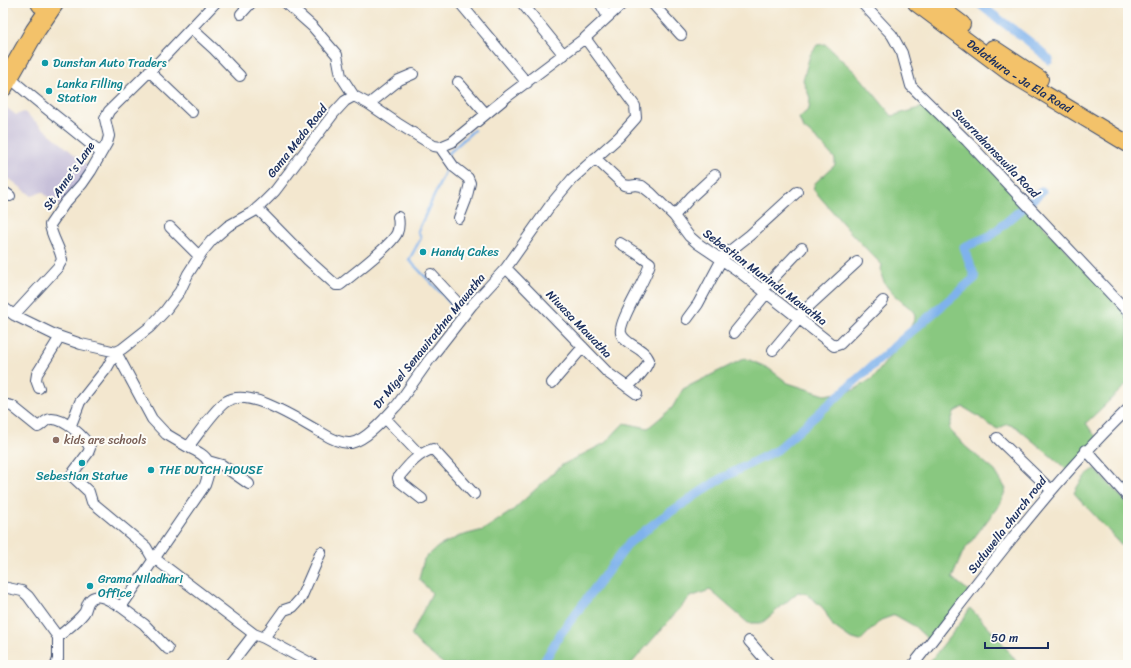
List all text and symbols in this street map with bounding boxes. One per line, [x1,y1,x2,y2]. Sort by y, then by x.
street label: Delathura - Ja Ela Road [962,33,1078,120]
place label: Dunstan Auto Traders [53,52,167,74]
marker: Dunstan Auto Traders [40,58,50,68]
place label: Lanka Filling Station [57,73,123,109]
marker: Lanka Filling Station [44,86,54,96]
street label: Gama Meda Road [261,99,333,183]
street label: Swarnahansawila Road [947,103,1046,204]
street label: St Anne's Lane [37,137,101,215]
street label: Sebestian Munindu Mawatha [698,223,832,331]
place label: Handy Cakes [431,241,499,263]
marker: Handy Cakes [418,247,428,257]
street label: Dr Migel Senawirathna Mawatha [367,268,491,414]
street label: Niwasa Mawatha [540,285,618,363]
place label: kids are schools [64,429,146,451]
marker: kids are schools [51,435,61,445]
marker: Sebestian Statue [77,458,87,468]
place label: THE DUTCH HOUSE [159,459,264,481]
place label: Sebestian Statue [36,465,128,487]
marker: THE DUTCH HOUSE [146,465,156,475]
street label: Suduwella church road [962,471,1053,579]
place label: Grama Niladhari Office [98,568,184,604]
marker: Grama Niladhari Office [85,581,95,591]
scale bar [985,624,1048,650]
text: 50 m [991,627,1018,649]

